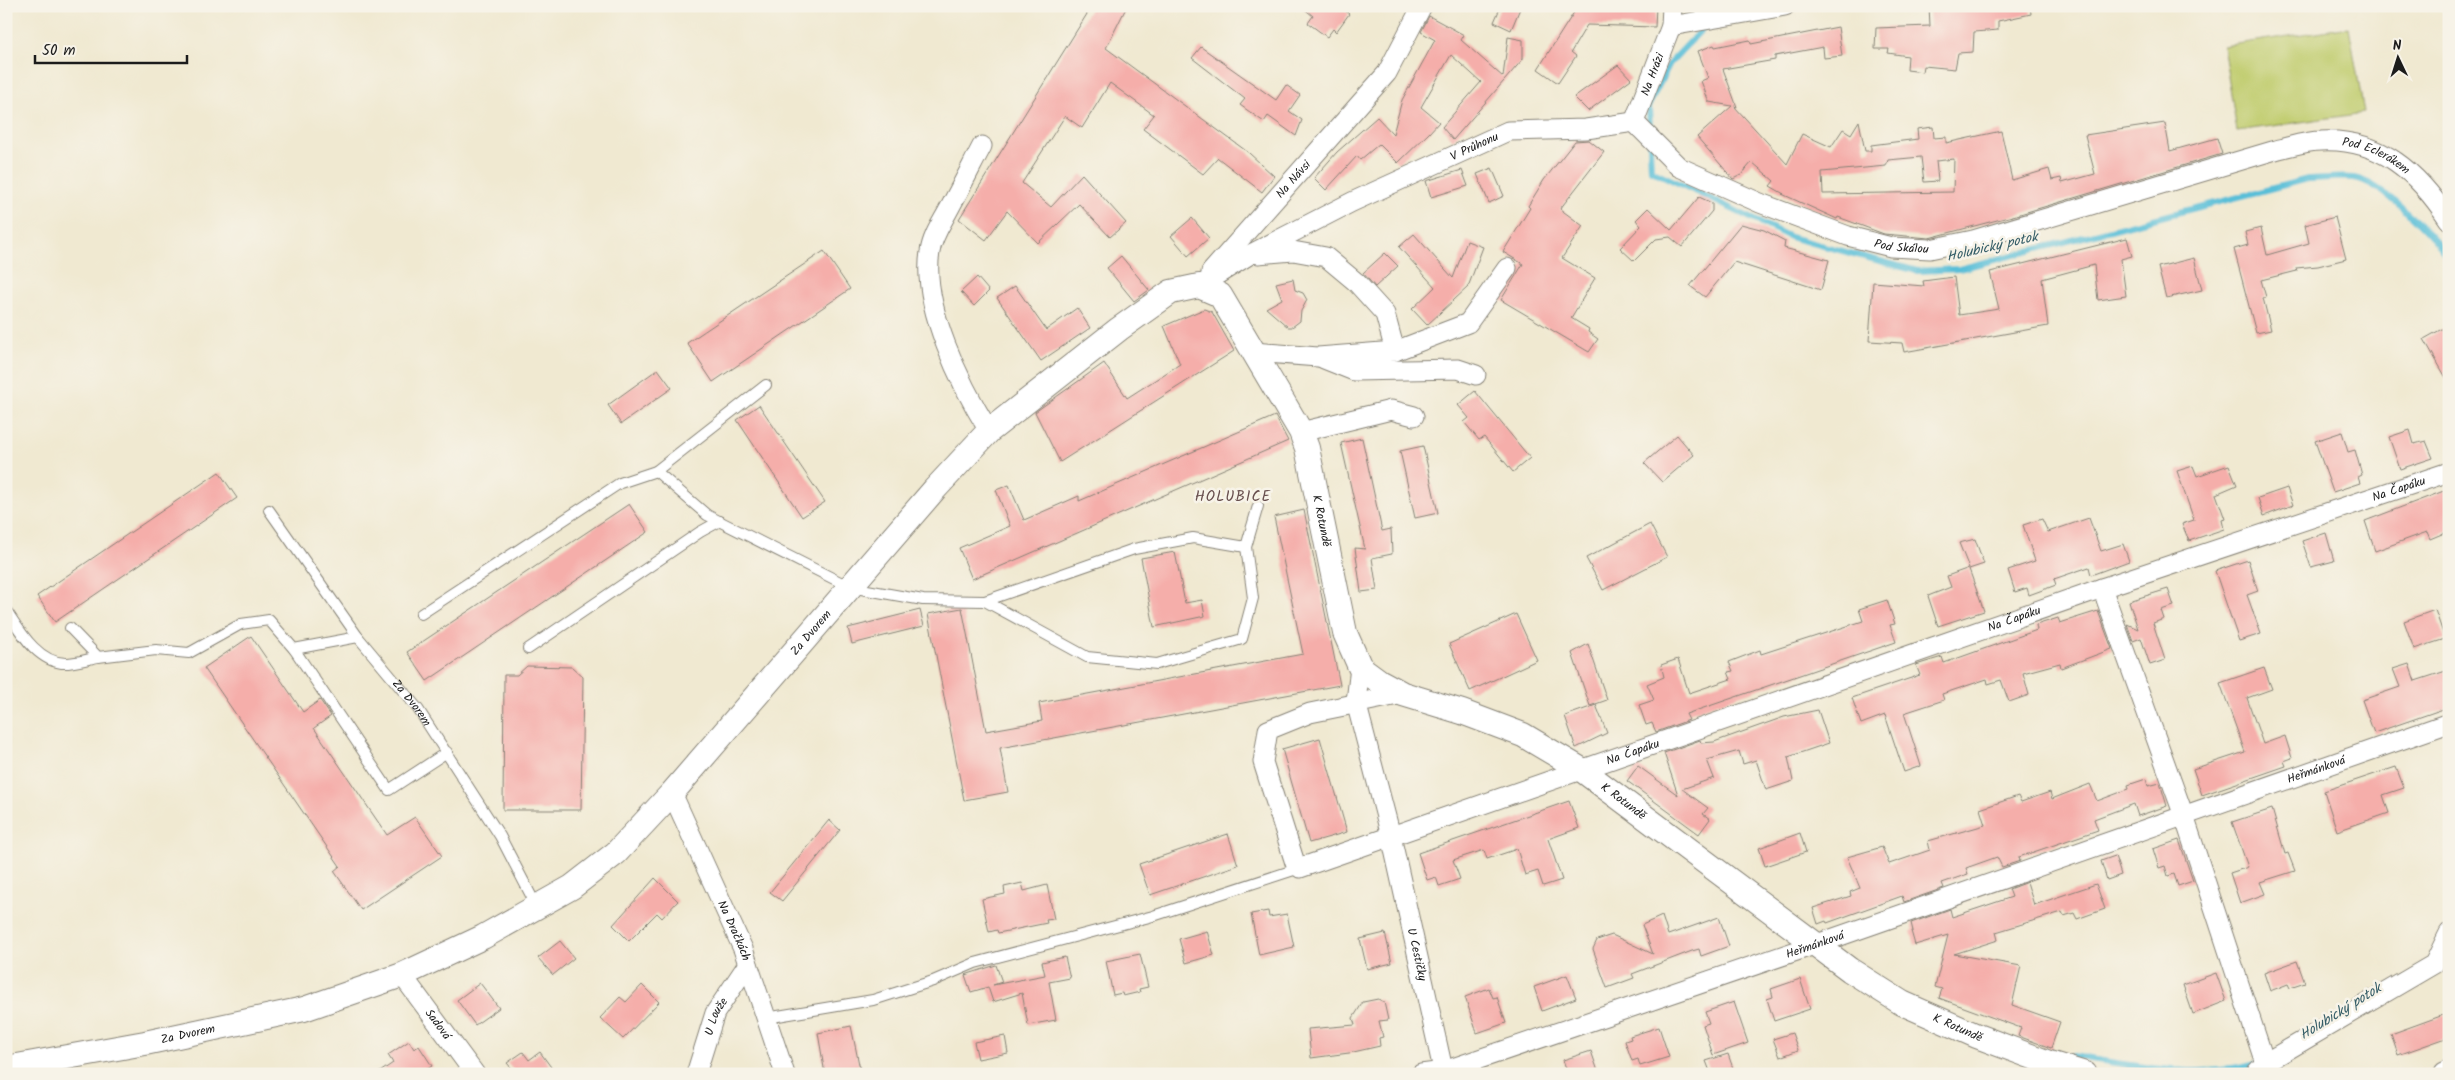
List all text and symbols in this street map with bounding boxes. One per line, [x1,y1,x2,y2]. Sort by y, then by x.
scale bar [35,32,188,64]
north arrow [2372,32,2422,82]
text: N [2392,35,2402,57]
text: 50 m [42,39,76,63]
street label: Na Hrázi [1636,49,1670,99]
street label: V Průhonu [1447,127,1502,166]
street label: Pod Eclerákem [2341,133,2415,180]
street label: Na Návsi [1271,155,1316,203]
water label: Holubický potok [1944,225,2042,268]
street label: Pod Skálou [1872,234,1929,259]
street label: Na Čapáku [2370,471,2428,507]
district label: HOLUBICE [1195,485,1271,509]
street label: K Rotundě [1307,493,1336,549]
street label: Na Čapáku [1985,601,2044,637]
street label: Za Dvorem [786,605,837,660]
street label: Za Dvorem [387,675,436,731]
street label: Na Čapáku [1604,734,1662,770]
street label: Heřmánková [2284,750,2349,789]
street label: K Rotundě [1597,778,1651,825]
street label: Na Dračkách [712,897,755,963]
street label: U Cestičky [1402,926,1432,983]
street label: Heřmánková [1783,926,1848,964]
water label: Holubický potok [2295,977,2388,1046]
street label: U Louže [700,993,733,1038]
street label: Sadová [420,1005,456,1045]
street label: K Rotundě [1930,1009,1986,1047]
street label: Za Dvorem [159,1019,217,1049]

